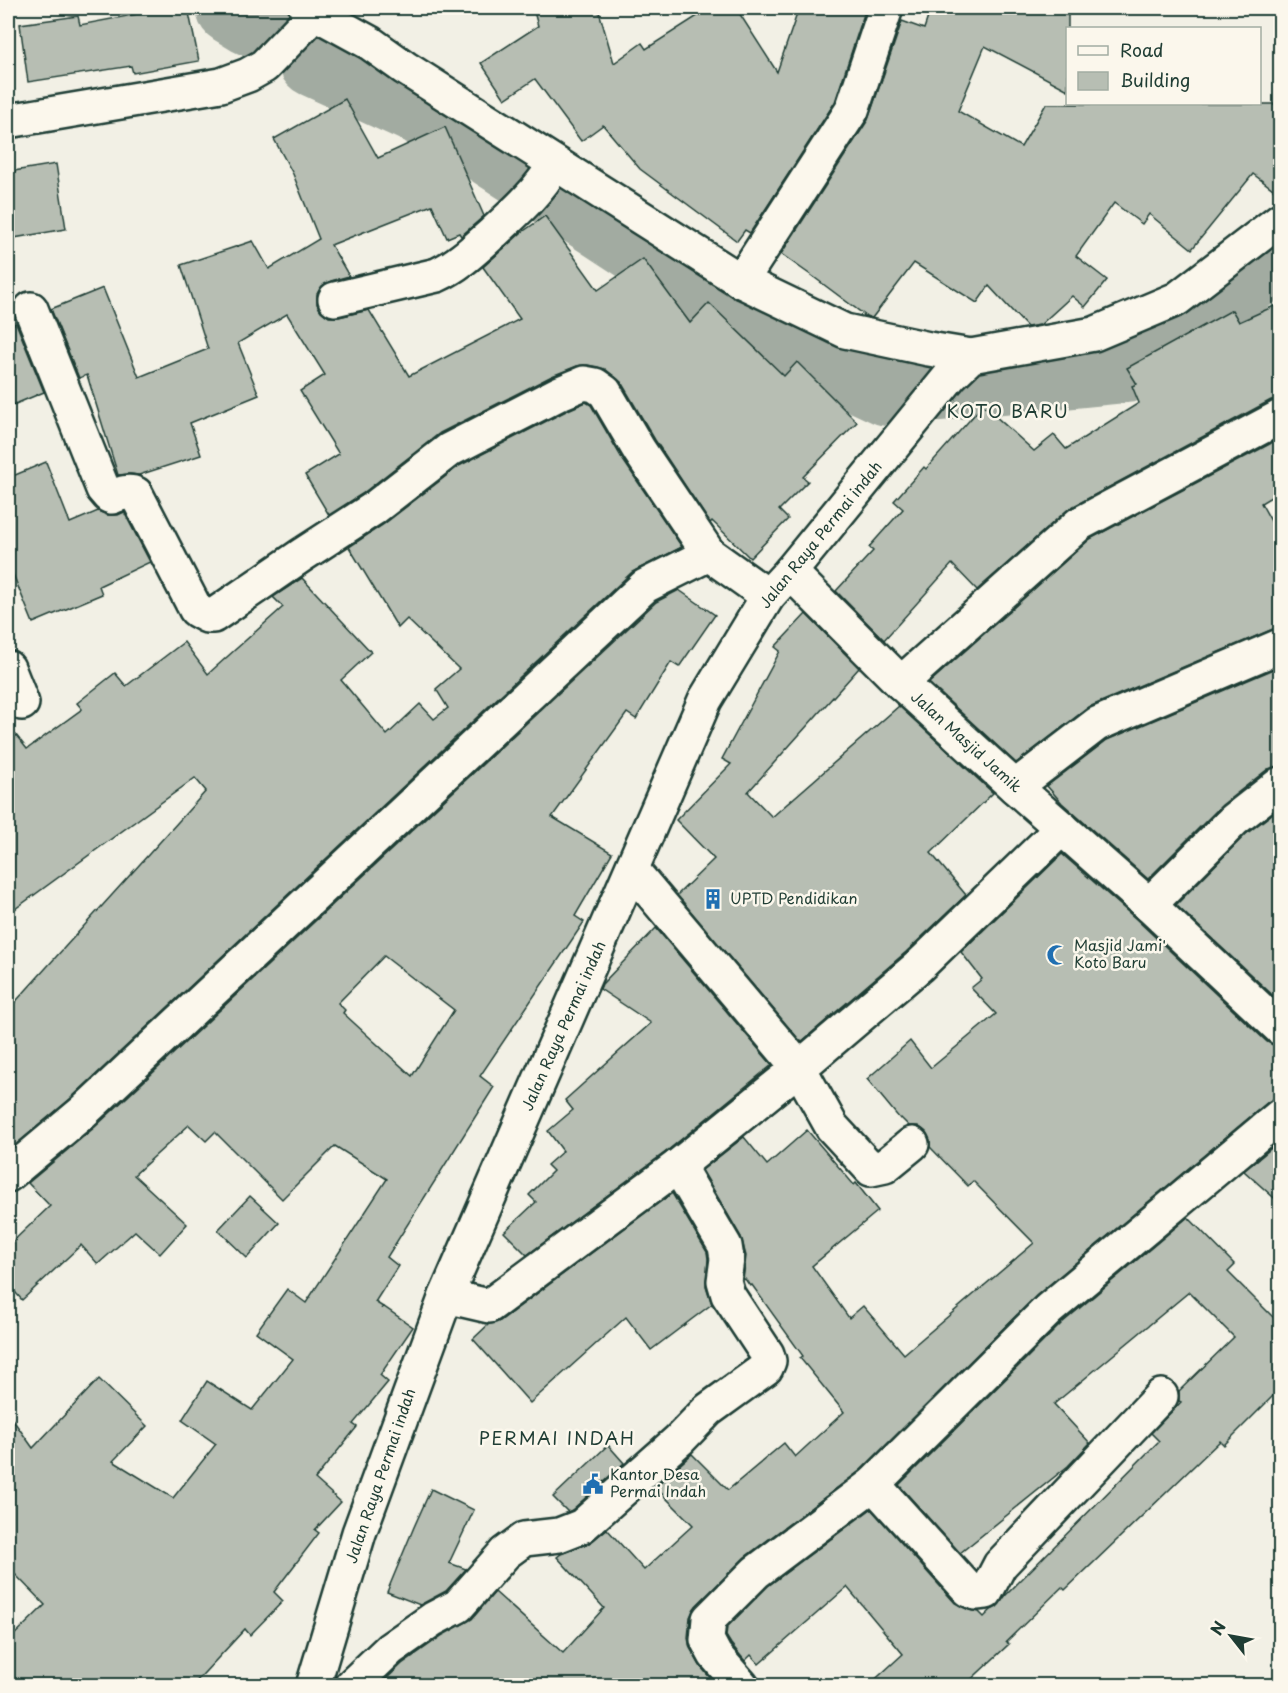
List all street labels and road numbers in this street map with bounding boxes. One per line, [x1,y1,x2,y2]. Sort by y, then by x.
street label: Jalan Raya Permai indah [753,455,887,613]
street label: Jalan Masjid Jamik [906,685,1028,797]
street label: Jalan Raya Permai indah [515,937,611,1114]
street label: Jalan Raya Permai indah [339,1385,420,1566]

